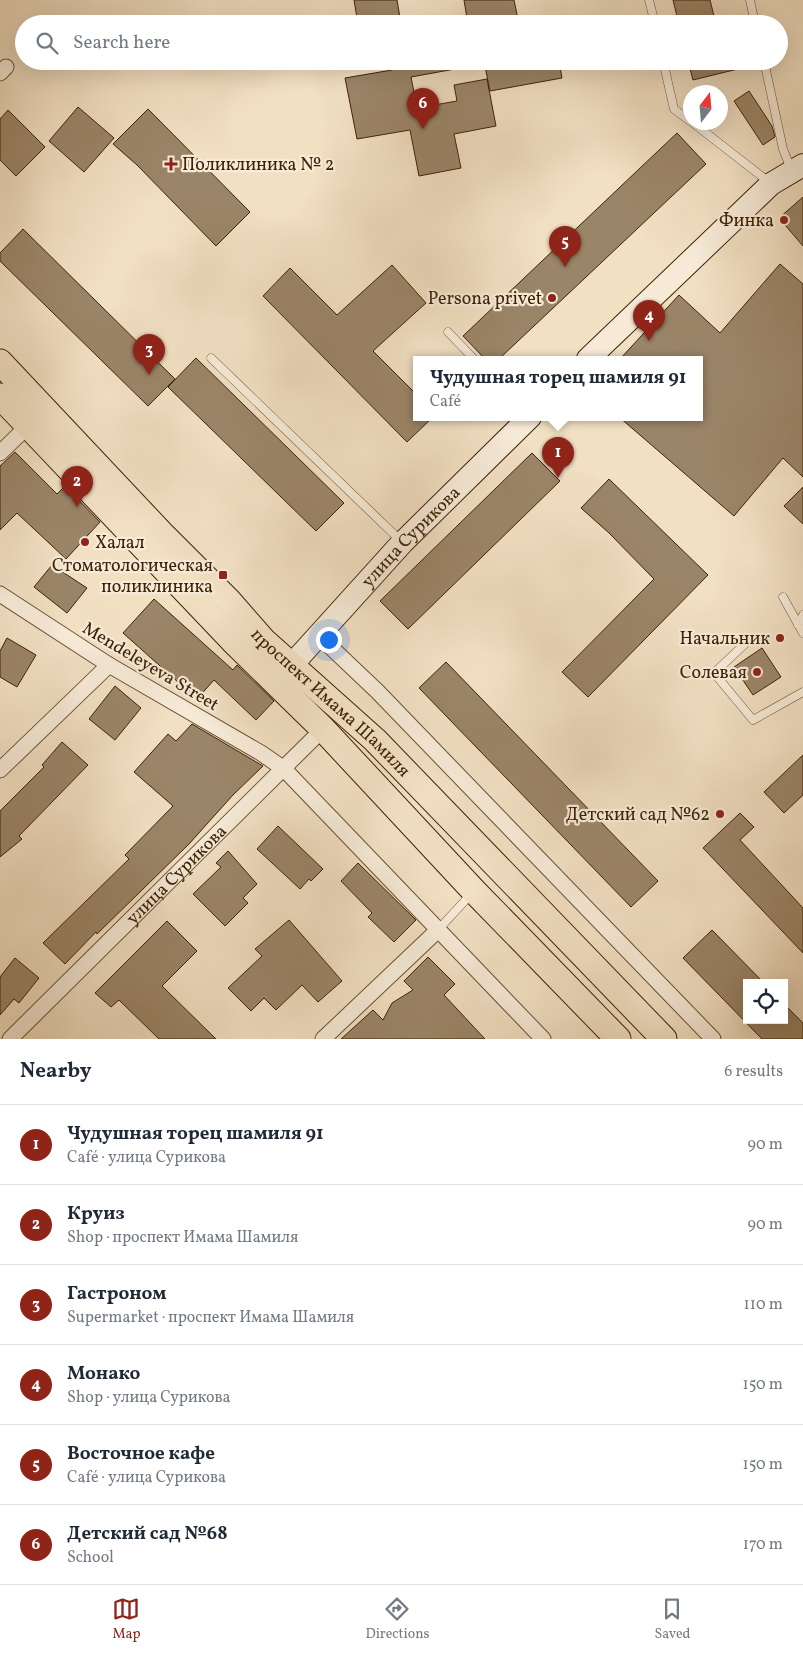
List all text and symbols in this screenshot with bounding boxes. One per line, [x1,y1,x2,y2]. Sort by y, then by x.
search box [15,15,788,70]
icon: search [33,29,61,57]
text: Search here [73,30,170,56]
north arrow [683,85,728,130]
pin: 6 [407,88,439,129]
place label: Поликлиника № 2 [182,153,334,178]
marker: Поликлиника № 2 [164,157,178,171]
place label: Финка [719,209,774,234]
marker: Финка [778,214,790,226]
pin: 5 [549,226,581,267]
place label: Persona privet [428,287,542,312]
marker: Persona privet [546,292,558,304]
pin: 4 [633,300,665,341]
pin: 3 [133,334,165,375]
popup [413,356,703,421]
text: Чудушная торец шамиля 91 [430,365,686,391]
text: Café [430,391,461,413]
pin: 1 [542,437,574,478]
pin: 2 [61,466,93,507]
street label: улица Сурикова [356,481,467,594]
place label: Халал [95,531,145,556]
marker: Халал [79,536,91,548]
place label: Стоматологическая поликлиника [52,554,213,600]
marker: Стоматологическая поликлиника [217,569,229,581]
street label: Mendeleyeva Street [77,617,223,718]
street label: проспект Имама Шамиля [244,623,415,783]
your location [316,627,342,653]
place label: Начальник [679,627,770,652]
marker: Начальник [774,632,786,644]
place label: Солевая [680,661,747,686]
marker: Солевая [751,666,763,678]
place label: Детский сад №62 [566,803,710,828]
marker: Детский сад №62 [714,808,726,820]
street label: улица Сурикова [121,820,233,931]
map controls [743,979,788,1024]
button: locate [743,979,788,1024]
text: Nearby [20,1057,91,1086]
text: 6 results [724,1061,783,1083]
text: Чудушная торец шамиля 91 [67,1121,324,1147]
text: 1 [33,1134,39,1156]
text: 90 m [747,1134,783,1156]
text: Café · улица Сурикова [67,1147,226,1169]
text: Круиз [67,1201,125,1227]
text: 2 [32,1214,40,1236]
text: 90 m [747,1214,783,1236]
text: Shop · проспект Имама Шамиля [67,1227,298,1249]
text: Гастроном [67,1281,167,1307]
text: 3 [32,1294,40,1316]
text: 110 m [744,1294,783,1316]
text: Supermarket · проспект Имама Шамиля [67,1307,354,1329]
text: Монако [67,1361,140,1387]
text: 4 [31,1374,41,1396]
text: 150 m [742,1374,783,1396]
text: Shop · улица Сурикова [67,1387,231,1409]
text: Восточное кафе [67,1441,215,1467]
text: 5 [32,1454,40,1476]
text: 150 m [742,1454,783,1476]
text: Café · улица Сурикова [67,1467,226,1489]
text: Детский сад №68 [67,1521,228,1547]
text: 6 [32,1534,40,1556]
text: 170 m [743,1534,783,1556]
text: School [67,1547,114,1569]
tab: Map [112,1595,140,1644]
tab: Directions [365,1595,430,1644]
tab: Saved [654,1595,691,1644]

